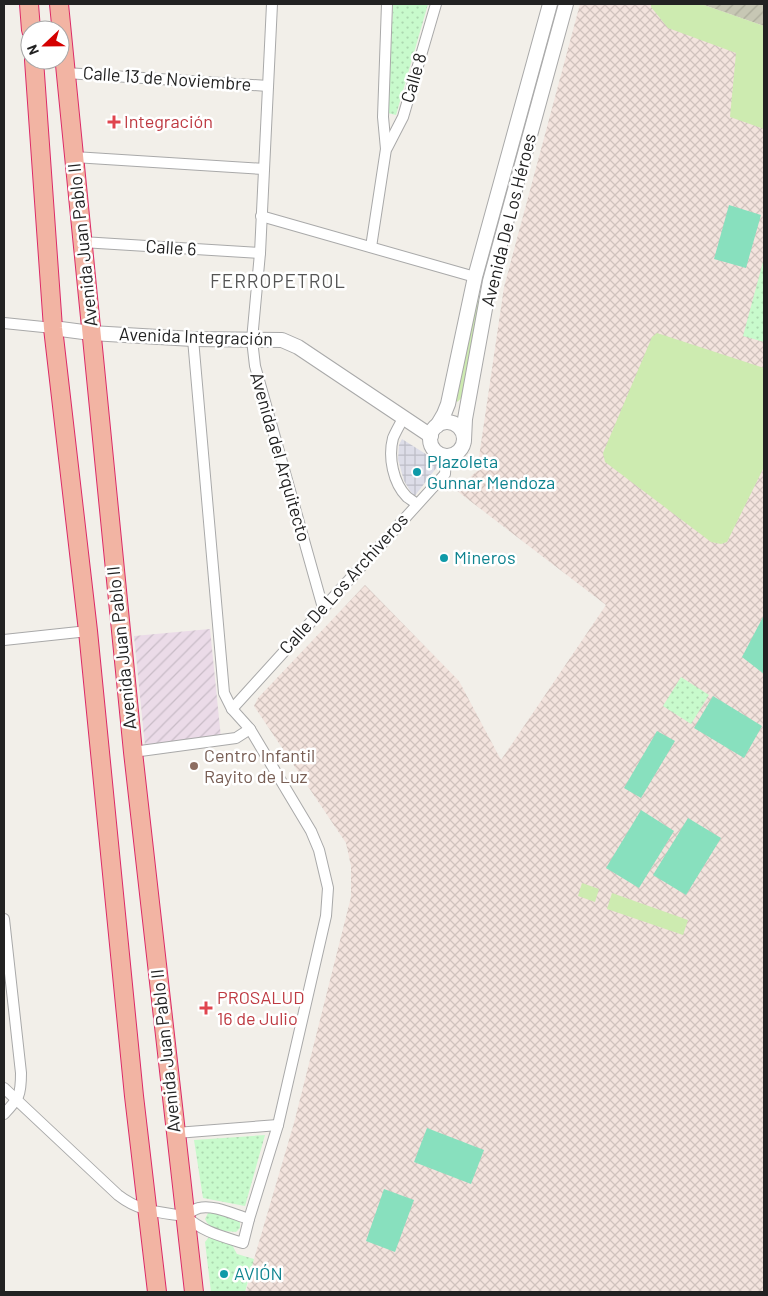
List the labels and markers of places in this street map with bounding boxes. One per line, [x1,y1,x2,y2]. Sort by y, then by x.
place label: Integración [124,110,213,132]
marker: Integración [108,116,120,128]
place label: Plazoleta Gunnar Mendoza [427,450,555,493]
marker: Plazoleta Gunnar Mendoza [411,466,423,478]
place label: Mineros [454,546,516,568]
marker: Mineros [438,552,450,564]
place label: Centro Infantil Rayito de Luz [204,744,315,787]
marker: Centro Infantil Rayito de Luz [188,760,200,772]
place label: PROSALUD 16 de Julio [217,986,304,1029]
marker: PROSALUD 16 de Julio [199,1001,213,1015]
place label: AVIÓN [234,1262,283,1284]
marker: AVIÓN [218,1268,230,1280]

